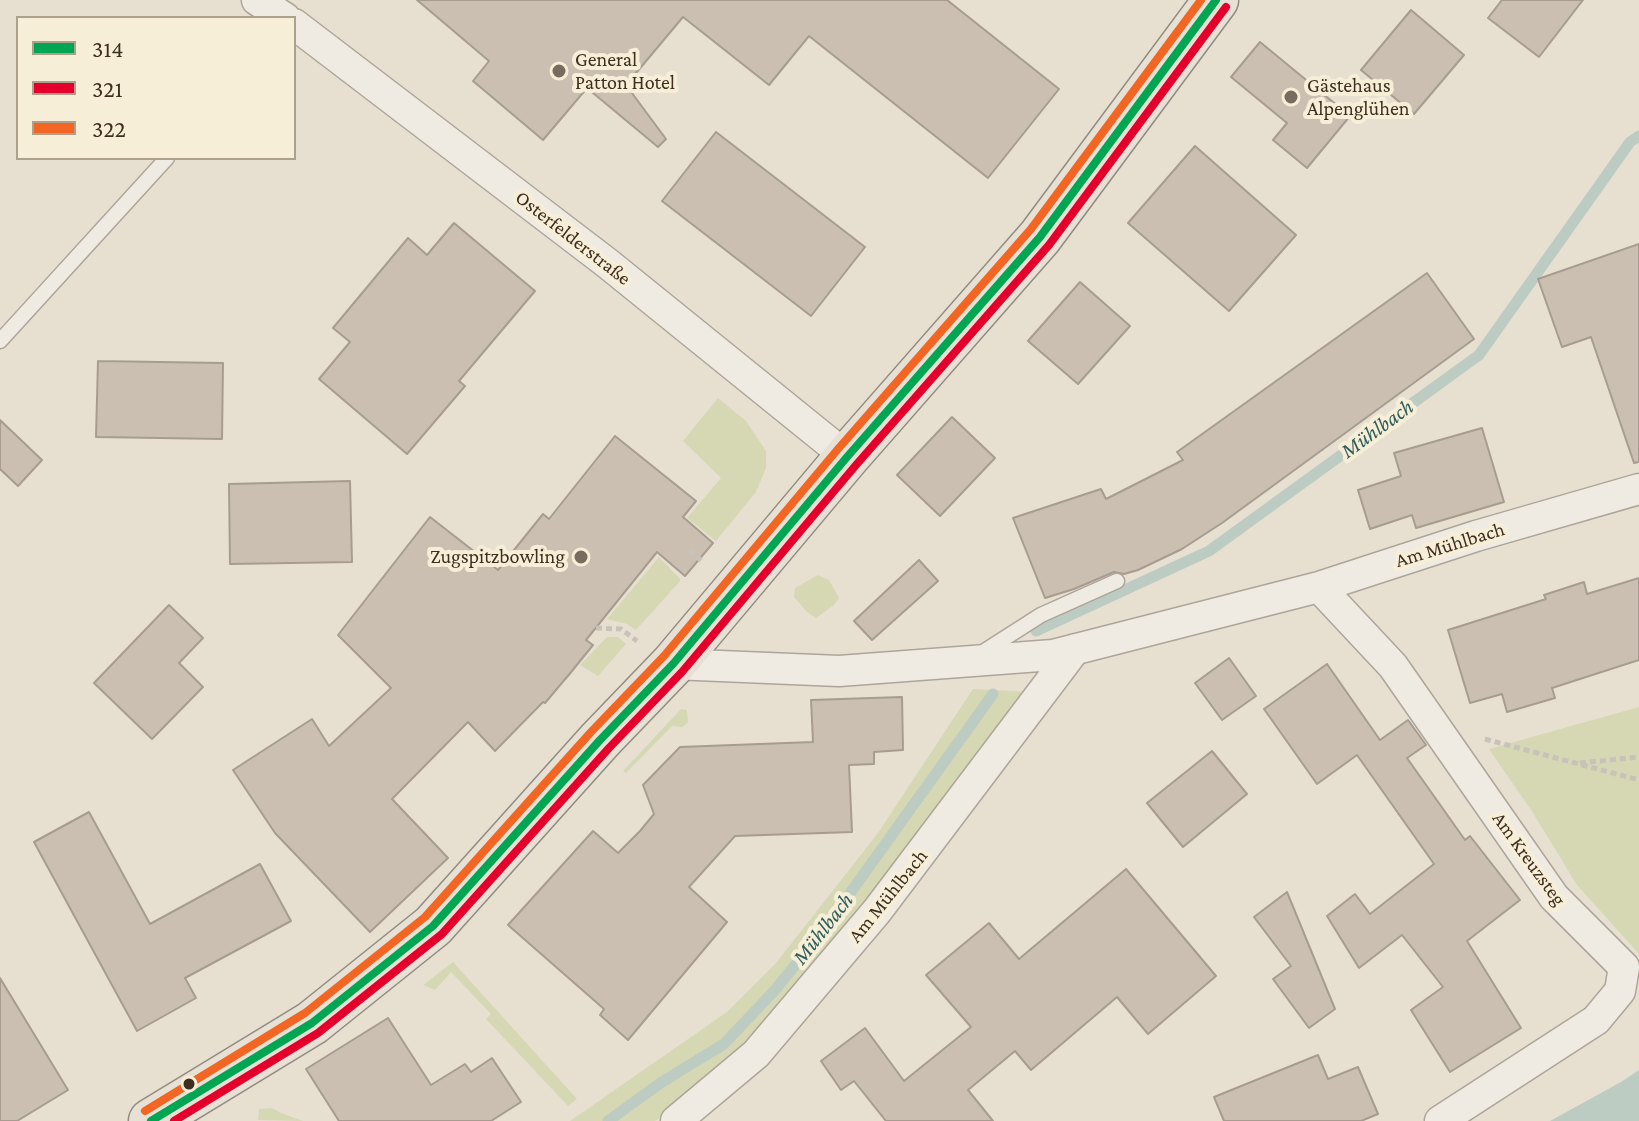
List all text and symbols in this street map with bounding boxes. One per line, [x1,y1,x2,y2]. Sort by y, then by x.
legend [16,16,296,160]
text: 314 [92,35,124,62]
place label: General Patton Hotel [575,48,675,95]
marker: General Patton Hotel [550,62,568,80]
place label: Gästehaus Alpenglühen [1307,74,1409,121]
text: 321 [92,75,123,102]
marker: Gästehaus Alpenglühen [1282,88,1300,106]
text: 322 [92,115,126,142]
street label: Osterfelderstraße [510,185,636,291]
water label: Mühlbach [1335,394,1419,464]
street label: Am Mühlbach [1393,517,1507,573]
place label: Zugspitzbowling [430,545,565,569]
marker: Zugspitzbowling [572,548,590,566]
street label: Am Kreuzsteg [1487,807,1571,911]
street label: Am Mühlbach [843,845,933,947]
water label: Mühlbach [787,888,859,970]
unlabelled marker [181,1076,197,1092]

